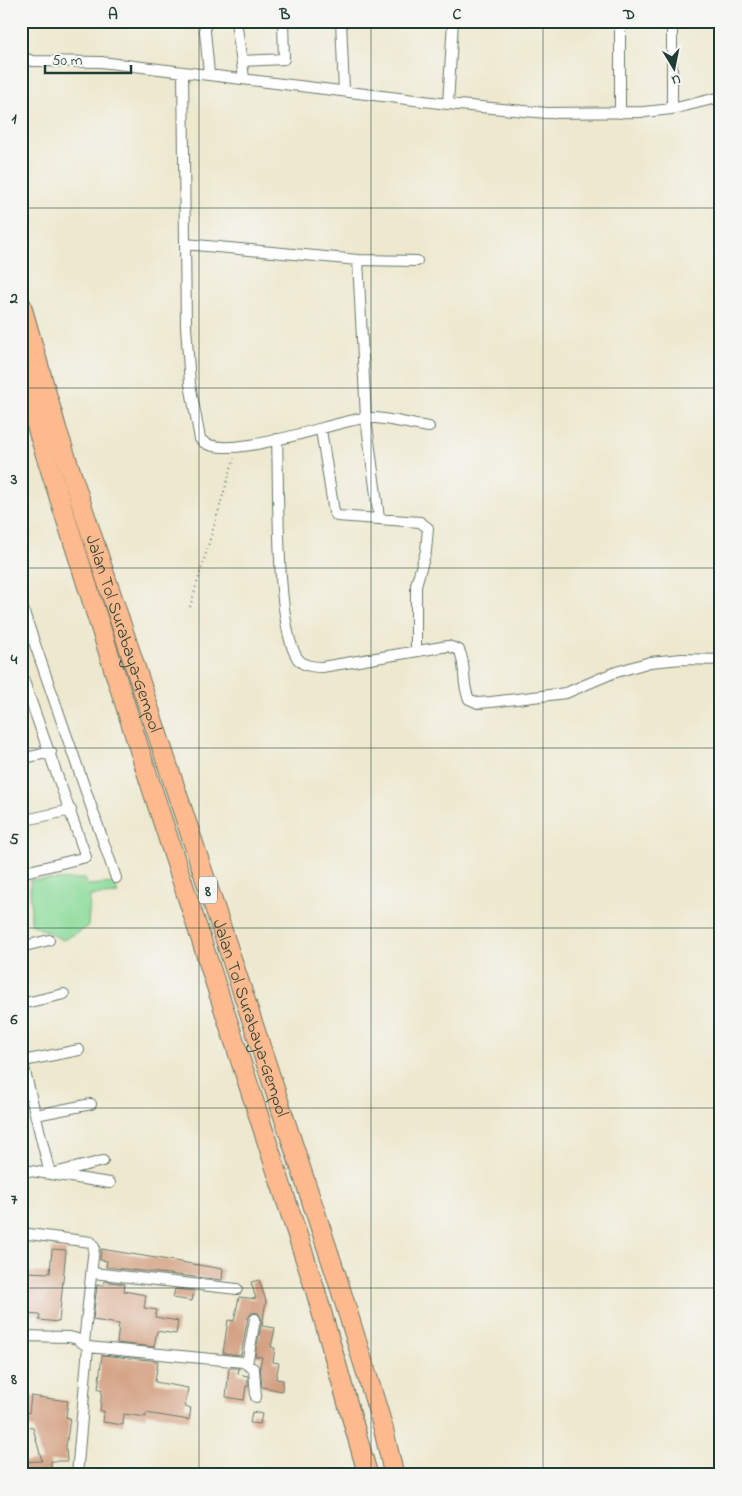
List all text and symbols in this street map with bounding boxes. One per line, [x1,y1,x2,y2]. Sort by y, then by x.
text: A [108,3,118,27]
text: B [279,3,291,27]
text: C [453,3,462,27]
text: D [622,3,635,27]
scale bar [45,42,131,74]
north arrow [650,42,700,92]
text: 50 m [52,50,83,72]
text: U [670,68,682,90]
text: 1 [11,107,17,131]
text: 2 [9,287,18,311]
text: 3 [10,468,18,492]
street label: Jalan Tol Surabaya–Gempol [77,531,167,736]
text: 4 [10,648,18,672]
text: 5 [9,828,19,852]
road number: 8 [199,876,217,904]
street label: Jalan Tol Surabaya–Gempol [204,916,294,1121]
text: 6 [9,1008,18,1032]
text: 7 [11,1188,18,1212]
text: 8 [10,1368,17,1392]

